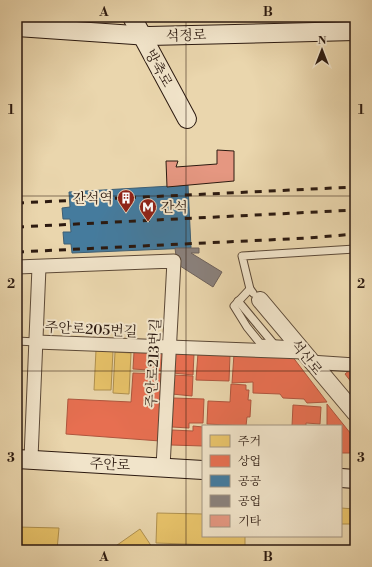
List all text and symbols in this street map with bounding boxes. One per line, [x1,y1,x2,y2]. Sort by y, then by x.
text: A [98,4,109,20]
text: B [263,4,273,20]
street label: 석정로 [165,26,207,46]
north arrow [302,30,342,70]
text: N [318,34,327,48]
street label: 방축로 [140,46,176,91]
text: 1 [8,102,15,118]
text: 1 [358,102,365,118]
building icon: 간석역 [116,188,136,213]
place label: 간석역 [72,190,113,208]
metro station icon: 간석 [138,197,158,222]
place label: 간석 [161,199,188,217]
text: 2 [7,276,15,292]
text: 2 [357,276,365,292]
street label: 주안로213번길 [143,318,165,408]
street label: 주안로205번길 [44,319,138,341]
street label: 석산로 [286,336,326,379]
legend [202,425,342,537]
text: 주거 [238,434,261,449]
text: 3 [7,450,15,466]
text: 3 [357,450,365,466]
text: 상업 [238,454,261,469]
street label: 주안로 [89,455,131,475]
text: 공공 [238,474,262,489]
text: 공업 [238,494,261,509]
text: 기타 [238,514,262,529]
text: A [98,549,109,565]
text: B [263,549,273,565]

